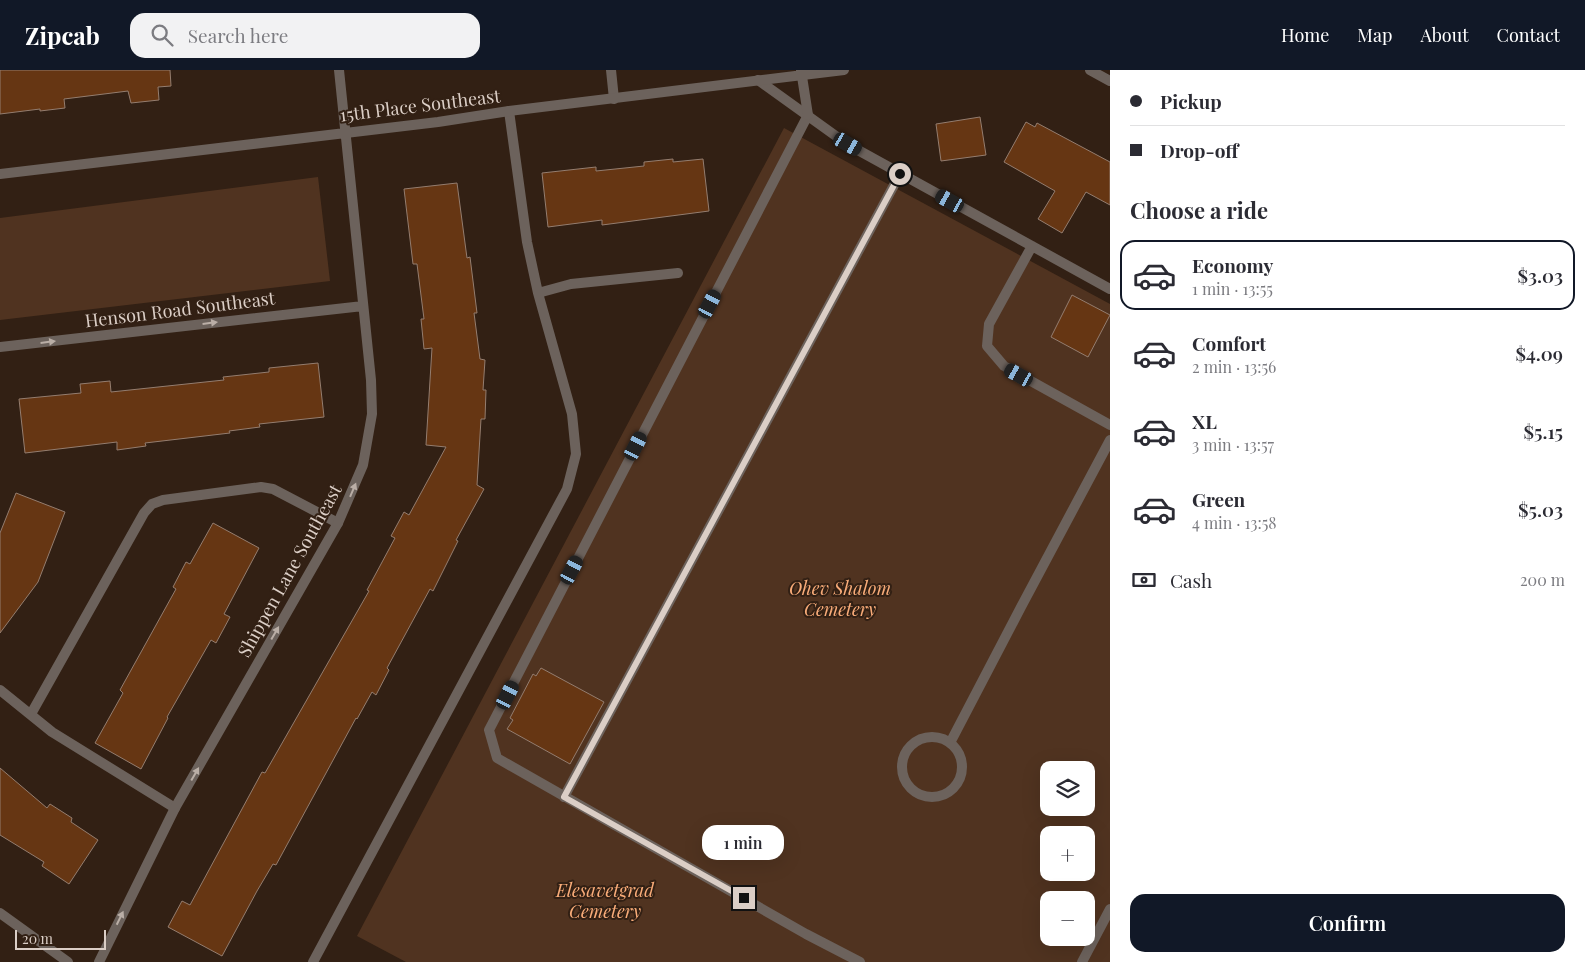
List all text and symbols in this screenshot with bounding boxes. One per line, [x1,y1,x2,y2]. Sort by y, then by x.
search box [130,13,480,58]
text: Zipcab [25,19,100,51]
icon: search [148,21,176,49]
text: Search here [188,22,288,48]
text: Home [1281,23,1329,47]
text: Map [1357,23,1392,47]
text: About [1420,23,1469,47]
text: Contact [1497,23,1560,47]
street label: 15th Place Southeast [338,83,502,127]
text: Pickup [1160,88,1222,114]
car [831,130,864,158]
text: Drop-off [1160,137,1238,163]
route start [889,163,911,185]
car [933,187,966,215]
text: Choose a ride [1130,195,1268,225]
text: Economy [1192,252,1273,278]
icon: car [1132,253,1177,298]
text: $3.03 [1517,262,1563,288]
text: 1 min · 13:55 [1192,278,1273,299]
street label: Henson Road Southeast [84,285,277,333]
car [696,287,723,321]
one-way arrow [202,319,218,327]
text: Comfort [1192,330,1266,356]
icon: car [1132,331,1177,376]
one-way arrow [41,338,57,346]
text: $4.09 [1515,340,1563,366]
text: 2 min · 13:56 [1192,356,1276,377]
car [1002,361,1035,389]
text: XL [1192,408,1217,434]
icon: car [1132,409,1177,454]
text: $5.15 [1524,418,1563,444]
car [622,429,649,463]
text: 3 min · 13:57 [1192,434,1274,455]
street label: Shippen Lane Southeast [232,479,347,661]
one-way arrow [349,483,357,497]
text: Green [1192,486,1245,512]
icon: car [1132,487,1177,532]
text: $5.03 [1518,496,1563,522]
text: 4 min · 13:58 [1192,512,1277,533]
car [558,553,585,587]
icon: cash [1130,566,1158,594]
text: Cash [1170,567,1212,593]
text: 200 m [1520,569,1565,590]
park label: Ohev Shalom Cemetery [789,576,891,621]
one-way arrow [271,626,280,639]
car [494,678,521,712]
map controls [1040,761,1095,946]
button: layers [1040,761,1095,816]
one-way arrow [190,767,199,780]
callout: 1 min [703,826,785,860]
button: + [1040,826,1095,881]
text: 1 min [724,832,762,853]
park label: Elesavetgrad Cemetery [555,878,655,923]
route end [733,887,755,909]
button: − [1040,891,1095,946]
button: Confirm [1130,894,1565,952]
one-way arrow [116,911,124,925]
scale bar [15,927,106,950]
text: 20 m [22,929,53,948]

